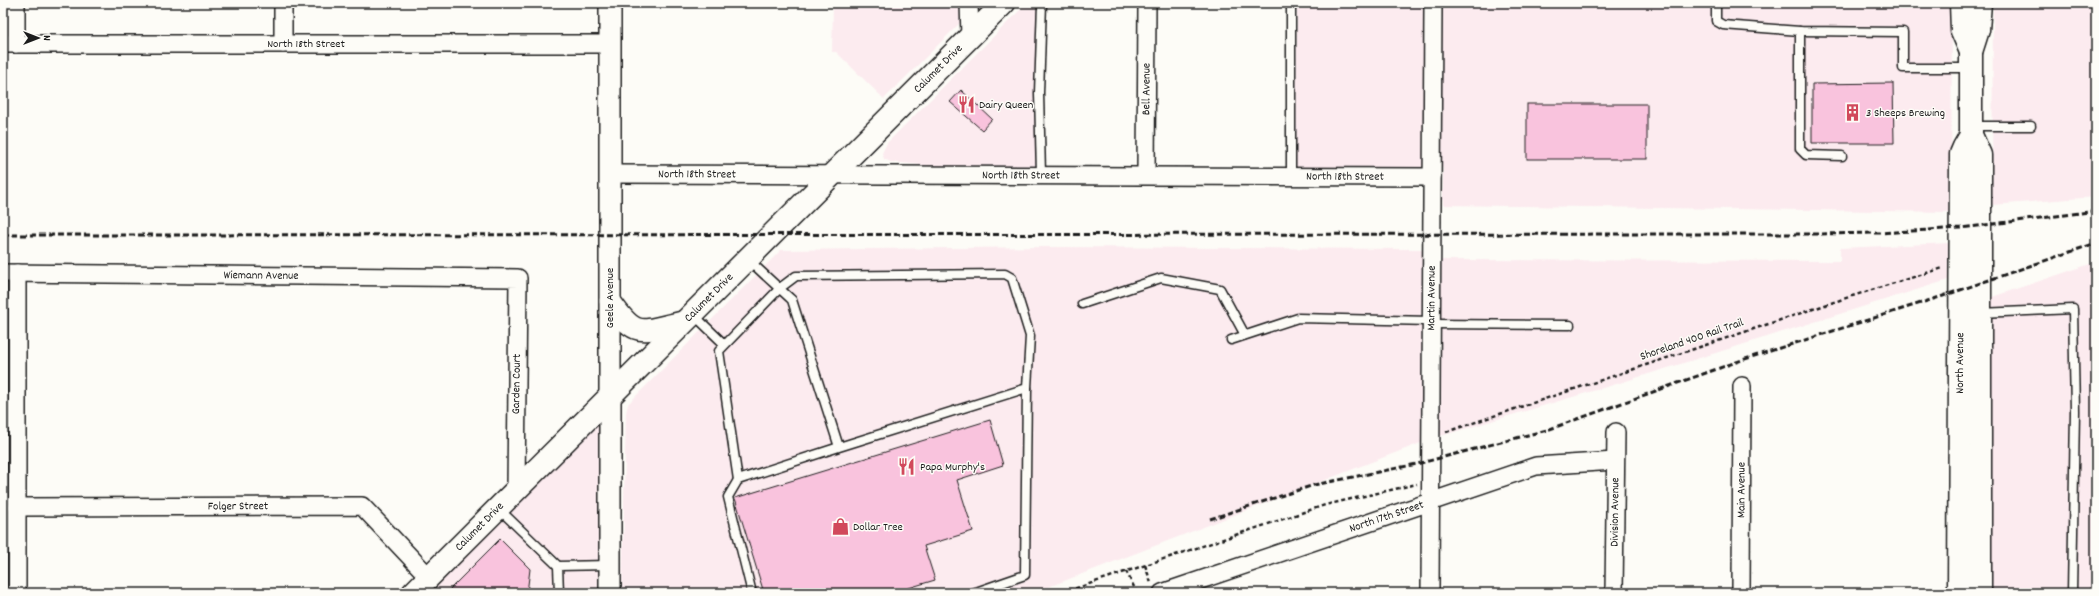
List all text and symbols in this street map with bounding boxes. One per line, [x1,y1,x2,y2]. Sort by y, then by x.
north arrow [18,18,58,58]
text: N [38,35,54,41]
street label: North 18th Street [267,36,345,53]
street label: Calumet Drive [910,40,967,97]
street label: Bell Avenue [1138,63,1155,115]
restaurant icon: Dairy Queen [956,95,976,115]
place label: Dairy Queen [979,97,1034,114]
building icon: 3 Sheeps Brewing [1843,103,1863,123]
place label: 3 Sheeps Brewing [1866,105,1945,122]
street label: North 18th Street [658,166,736,183]
street label: North 18th Street [982,167,1060,184]
street label: North 18th Street [1306,168,1384,185]
street label: Martin Avenue [1423,265,1440,331]
street label: Wiemann Avenue [223,267,299,284]
street label: Geele Avenue [602,268,619,328]
street label: Calumet Drive [680,269,737,326]
street label: Shoreland 400 Rail Trail [1638,314,1746,366]
street label: North Avenue [1951,332,1969,394]
street label: Garden Court [508,353,526,414]
restaurant icon: Papa Murphy's [897,457,917,477]
place label: Papa Murphy's [920,459,985,476]
street label: Main Avenue [1733,462,1750,518]
street label: Division Avenue [1606,477,1624,547]
street label: North 17th Street [1347,496,1426,537]
street label: Folger Street [208,498,269,515]
street label: Calumet Drive [451,498,508,555]
shop icon: Dollar Tree [830,517,850,537]
place label: Dollar Tree [853,519,903,536]

